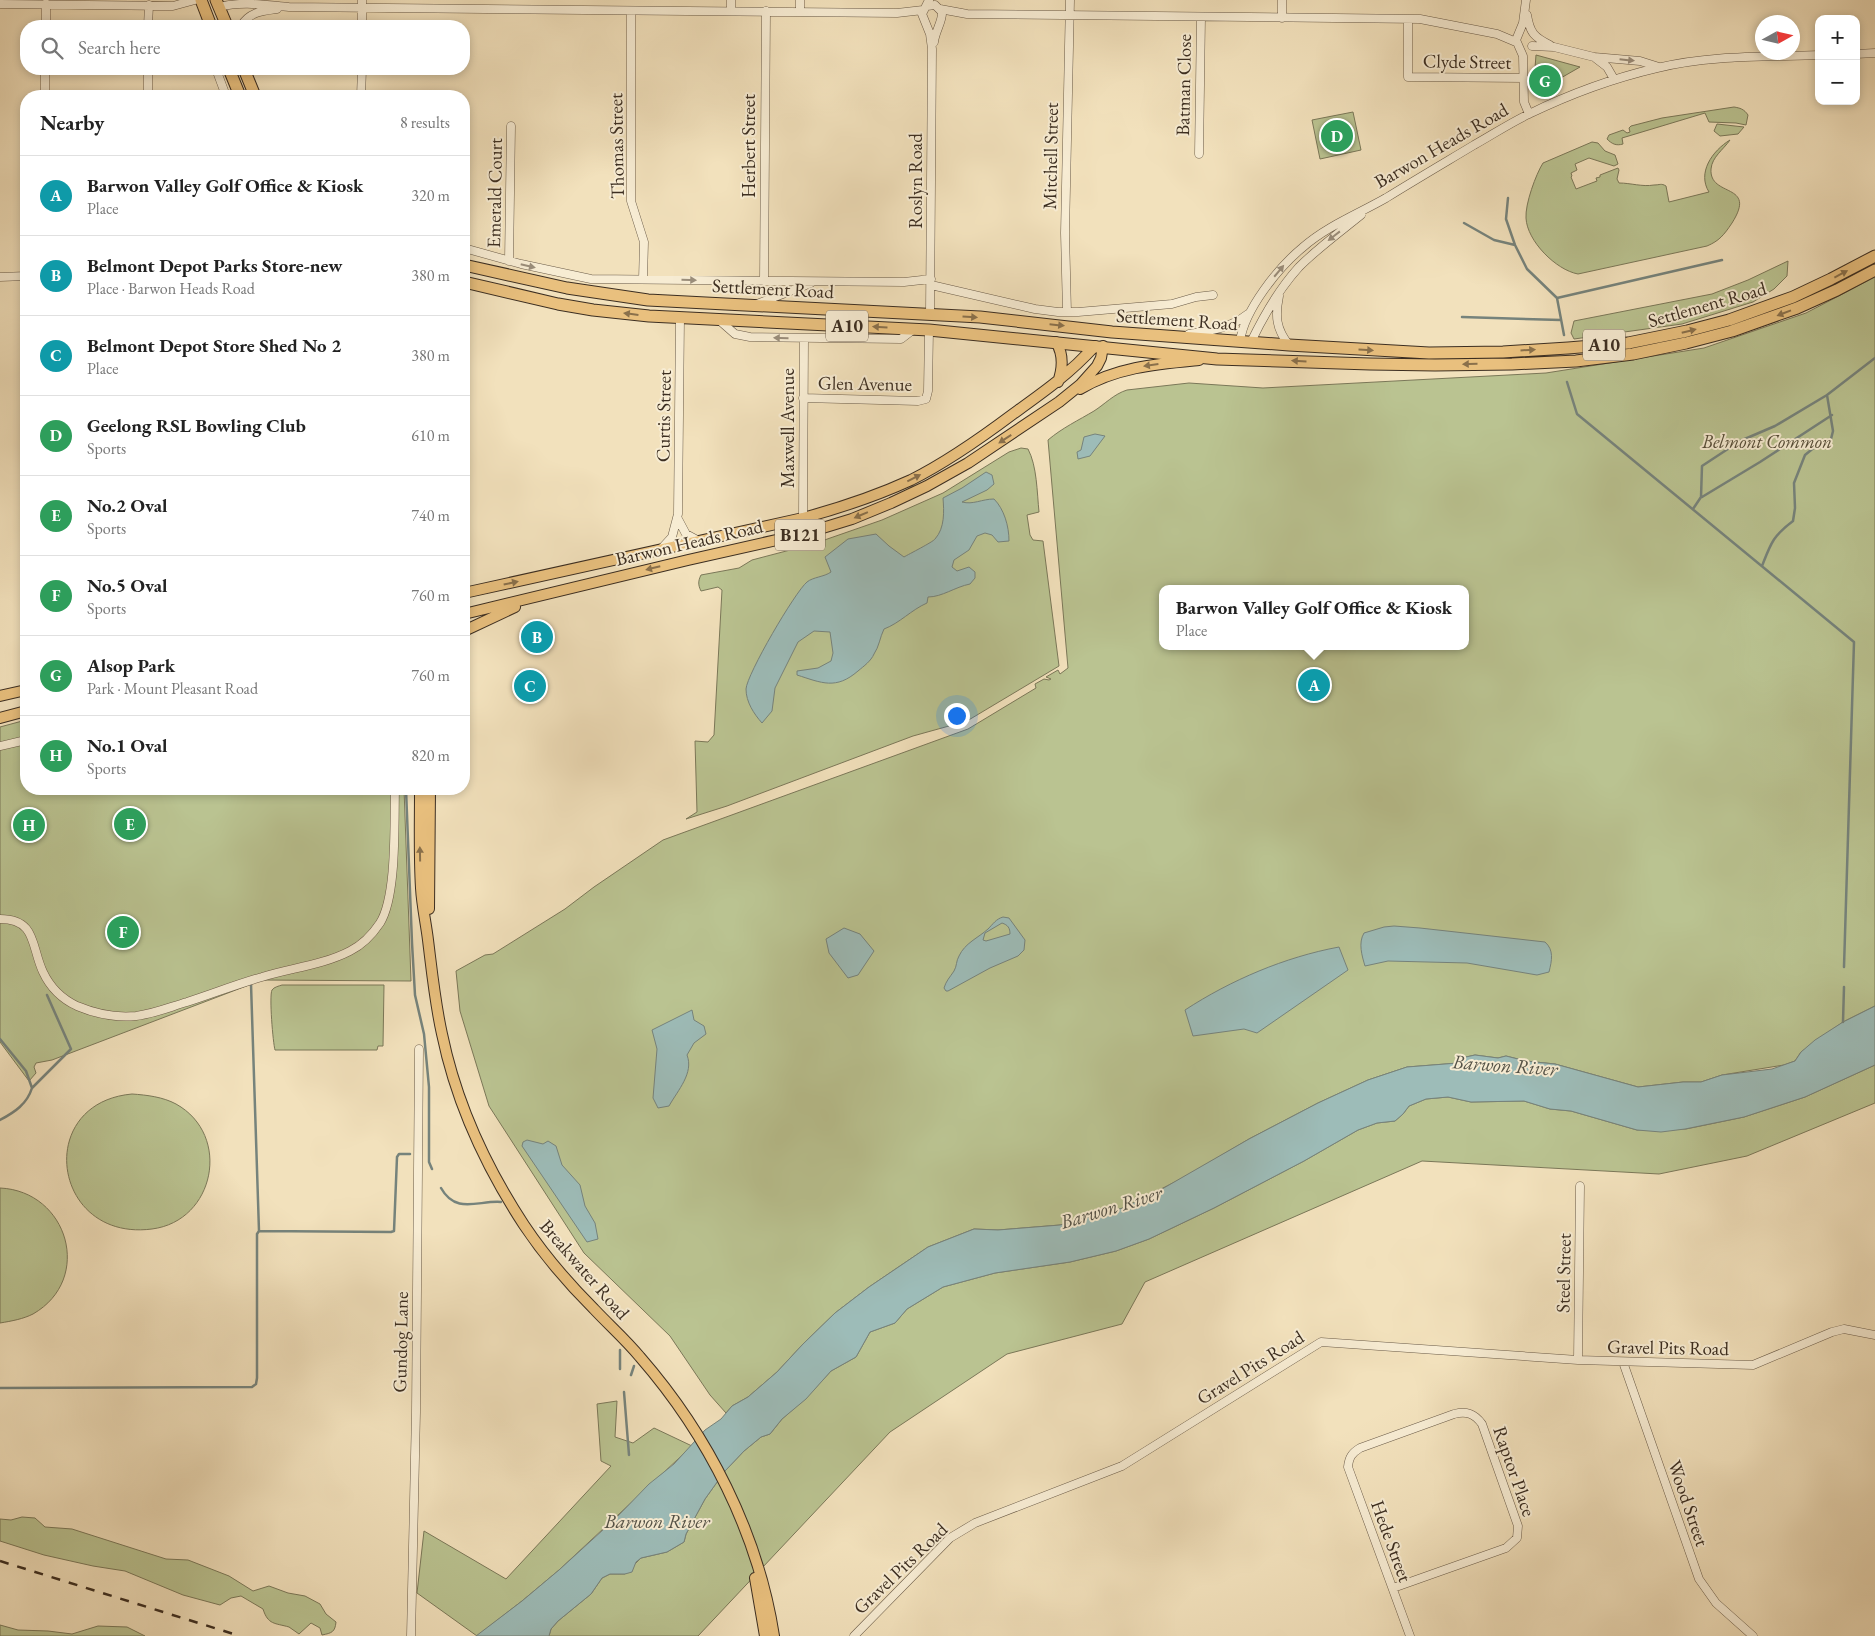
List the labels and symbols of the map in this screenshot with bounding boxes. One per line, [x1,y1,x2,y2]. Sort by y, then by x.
north arrow [1755,15,1800,60]
street label: Batman Close [1170,34,1197,136]
street label: Clyde Street [1423,48,1511,75]
one-way arrow [1619,56,1635,64]
pin: G [1529,62,1561,100]
street label: Thomas Street [603,93,630,199]
street label: Herbert Street [736,94,761,198]
street label: Barwon Heads Road [1370,97,1513,194]
street label: Mitchell Street [1037,102,1064,210]
pin: D [1321,117,1353,155]
street label: Roslyn Road [903,133,928,229]
street label: Emerald Court [481,138,508,248]
one-way arrow [1328,231,1341,242]
one-way arrow [520,262,535,270]
one-way arrow [1273,265,1284,277]
one-way arrow [1834,270,1848,278]
street label: Settlement Road [711,273,835,304]
one-way arrow [681,276,697,284]
street label: Settlement Road [1645,276,1770,333]
street label: Settlement Road [1115,303,1239,336]
one-way arrow [1776,309,1791,317]
one-way arrow [623,310,639,318]
road number: A10 [826,310,868,342]
one-way arrow [962,313,978,321]
one-way arrow [1050,321,1066,329]
one-way arrow [872,323,888,331]
one-way arrow [1682,326,1697,334]
road number: A10 [1583,330,1625,360]
one-way arrow [773,333,789,341]
one-way arrow [1358,346,1374,354]
one-way arrow [1520,346,1536,354]
one-way arrow [1290,357,1306,365]
one-way arrow [1462,360,1478,368]
one-way arrow [1143,361,1159,369]
street label: Maxwell Avenue [775,368,800,488]
street label: Curtis Street [650,370,677,462]
street label: Glen Avenue [818,370,912,397]
park label: Belmont Common [1701,429,1832,454]
one-way arrow [998,435,1012,444]
one-way arrow [907,474,921,482]
one-way arrow [854,512,869,519]
street label: Barwon Heads Road [613,513,766,572]
road number: B121 [775,520,825,550]
one-way arrow [646,564,661,572]
one-way arrow [504,578,520,586]
pin: B [521,618,553,656]
pin: A [1298,666,1330,704]
pin: C [514,667,546,705]
your location [944,703,970,729]
pin: E [114,805,146,843]
pin: H [13,806,45,844]
one-way arrow [416,846,424,862]
pin: F [107,913,139,951]
water label: Barwon River [1451,1048,1560,1082]
water label: Barwon River [1056,1179,1166,1235]
street label: Breakwater Road [534,1214,635,1325]
street label: Steel Street [1550,1233,1577,1313]
street label: Gundog Lane [387,1291,414,1393]
street label: Gravel Pits Road [1192,1324,1309,1410]
street label: Gravel Pits Road [1607,1334,1729,1361]
street label: Raptor Place [1487,1423,1542,1520]
street label: Wood Street [1662,1457,1715,1550]
street label: Hede Street [1365,1497,1418,1585]
water label: Barwon River [603,1508,711,1534]
street label: Gravel Pits Road [848,1517,953,1620]

